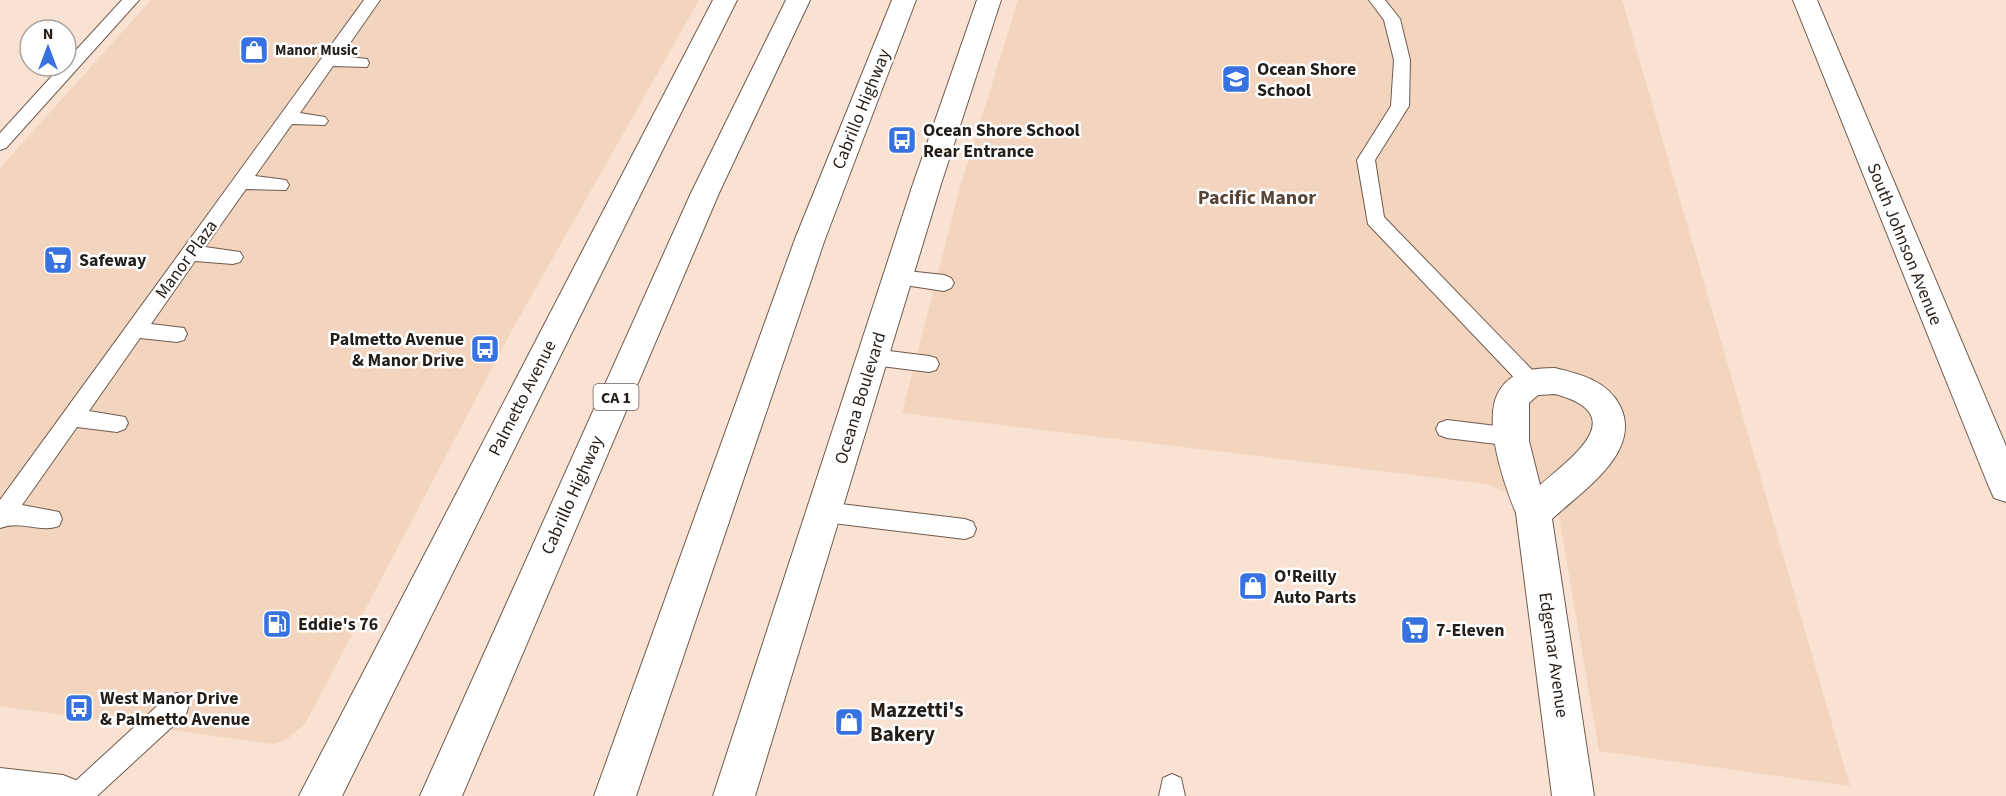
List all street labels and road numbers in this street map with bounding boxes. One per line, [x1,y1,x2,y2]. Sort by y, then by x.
street label: Cabrillo Highway [826,45,897,173]
street label: South Johnson Avenue [1861,159,1949,329]
street label: Manor Plaza [149,215,223,304]
street label: Oceana Boulevard [829,329,892,467]
street label: Palmetto Avenue [482,336,562,461]
road number: CA 1 [594,384,638,410]
street label: Cabrillo Highway [535,431,610,559]
street label: Edgemar Avenue [1532,591,1575,719]

